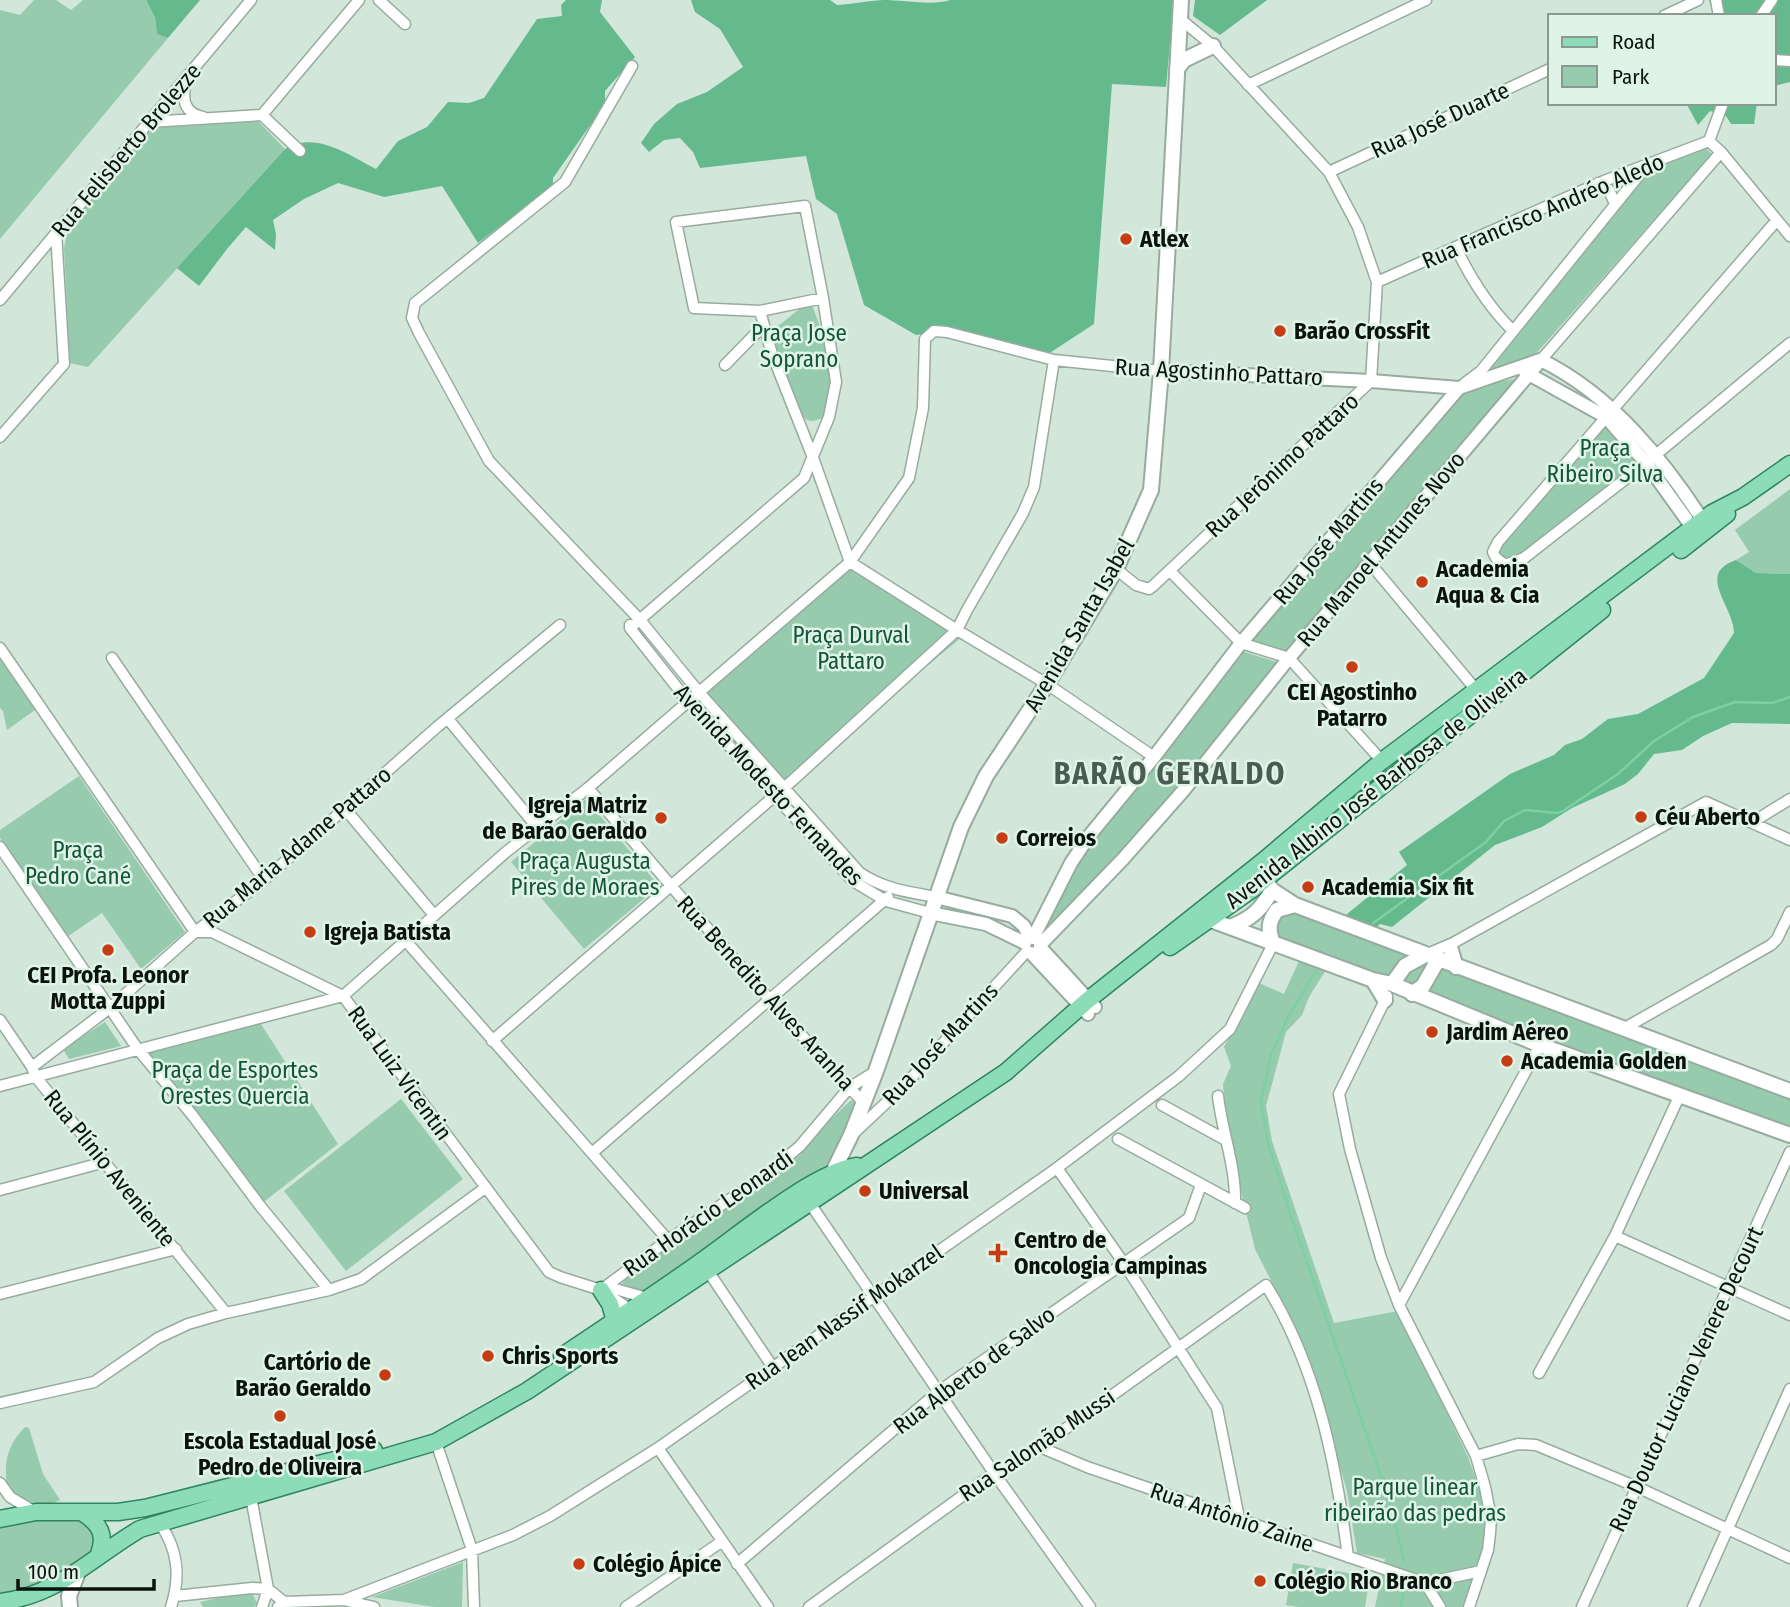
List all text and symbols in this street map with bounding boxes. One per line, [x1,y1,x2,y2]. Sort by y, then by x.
legend [1548,14,1776,105]
text: Road [1612,29,1656,55]
street label: Rua Felisberto Brolezze [45,57,207,243]
text: Park [1612,64,1650,90]
street label: Rua José Duarte [1366,76,1514,164]
street label: Rua Francisco Andréo Aledo [1418,147,1668,275]
place label: Atlex [1139,225,1190,253]
marker: Atlex [1118,231,1134,247]
place label: Barão CrossFit [1294,317,1431,345]
park label: Praça Jose Soprano [751,319,847,373]
marker: Barão CrossFit [1272,323,1288,339]
street label: Rua Agostinho Pattaro [1114,353,1324,391]
street label: Rua Jerônimo Pattaro [1200,387,1364,543]
park label: Praça Ribeiro Silva [1547,434,1663,488]
street label: Rua Manoel Antunes Novo [1291,446,1471,652]
street label: Rua José Martins [1267,472,1389,610]
street label: Avenida Santa Isabel [1018,533,1140,717]
place label: Academia Aqua & Cia [1435,555,1539,609]
marker: Academia Aqua & Cia [1414,574,1430,590]
park label: Praça Durval Pattaro [793,621,909,675]
marker: CEI Agostinho Patarro [1344,659,1360,675]
street label: Avenida Albino José Barbosa de Oliveira [1220,661,1532,915]
place label: CEI Agostinho Patarro [1287,678,1417,732]
street label: Avenida Modesto Fernandes [668,679,870,892]
district label: BARÃO GERALDO [1054,755,1286,792]
street label: Rua Maria Adame Pattaro [197,760,397,934]
place label: Igreja Matriz de Barão Geraldo [482,791,647,845]
place label: Céu Aberto [1655,803,1760,831]
marker: Céu Aberto [1633,809,1649,825]
marker: Igreja Matriz de Barão Geraldo [653,810,669,826]
place label: Correios [1016,824,1096,852]
marker: Correios [994,830,1010,846]
park label: Praça Pedro Cané [25,836,131,890]
park label: Praça Augusta Pires de Moraes [510,847,660,901]
place label: Academia Six fit [1321,873,1475,901]
marker: Academia Six fit [1300,879,1316,895]
street label: Rua Benedito Alves Aranha [671,890,861,1096]
place label: Igreja Batista [324,918,451,946]
marker: Igreja Batista [302,924,318,940]
marker: CEI Profa. Leonor Motta Zuppi [100,942,116,958]
place label: CEI Profa. Leonor Motta Zuppi [27,961,189,1015]
street label: Rua José Martins [876,977,1004,1111]
street label: Rua Luiz Vicentin [342,1000,458,1146]
place label: Jardim Aéreo [1445,1018,1569,1046]
marker: Jardim Aéreo [1424,1024,1440,1040]
place label: Academia Golden [1520,1047,1687,1075]
marker: Academia Golden [1499,1053,1515,1069]
park label: Praça de Esportes Orestes Quercia [152,1056,319,1110]
street label: Rua Plínio Aveniente [38,1084,182,1252]
street label: Rua Horácio Leonardi [618,1144,798,1282]
place label: Universal [879,1177,969,1205]
marker: Universal [857,1183,873,1199]
street label: Rua Doutor Luciano Venere Decourt [1603,1221,1769,1536]
place label: Centro de Oncologia Campinas [1014,1226,1207,1280]
street label: Rua Jean Nassif Mokarzel [740,1238,948,1396]
marker: Centro de Oncologia Campinas [988,1243,1008,1263]
street label: Rua Alberto de Salvo [888,1300,1060,1440]
place label: Chris Sports [502,1342,618,1370]
place label: Cartório de Barão Geraldo [235,1348,371,1402]
marker: Chris Sports [480,1348,496,1364]
marker: Cartório de Barão Geraldo [377,1367,393,1383]
street label: Rua Salomão Mussi [954,1383,1120,1507]
marker: Escola Estadual José Pedro de Oliveira [272,1408,288,1424]
place label: Escola Estadual José Pedro de Oliveira [184,1427,377,1481]
park label: Parque linear ribeirão das pedras [1324,1473,1506,1527]
street label: Rua Antônio Zaine [1146,1476,1318,1558]
scale bar [18,1548,154,1592]
place label: Colégio Ápice [593,1549,722,1578]
marker: Colégio Ápice [571,1556,587,1572]
text: 100 m [28,1559,79,1585]
place label: Colégio Rio Branco [1274,1567,1452,1595]
marker: Colégio Rio Branco [1252,1573,1268,1589]

